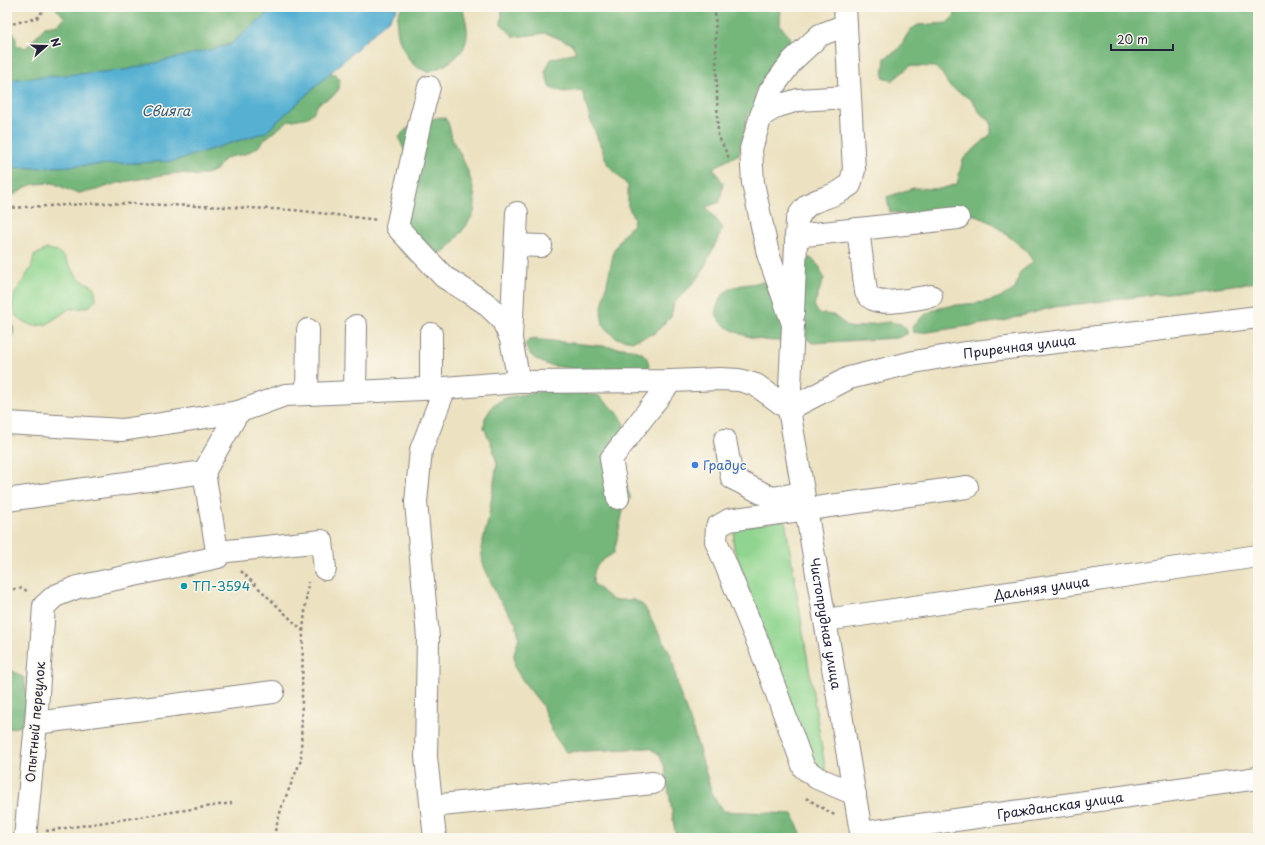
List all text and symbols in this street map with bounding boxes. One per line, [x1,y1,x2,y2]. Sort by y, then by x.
north arrow [26,26,66,66]
scale bar [1111,26,1173,52]
text: 20 m [1117,30,1148,48]
text: N [46,35,65,50]
water label: Свияга [142,100,192,121]
street label: Приречная улица [962,330,1078,362]
place label: Градус [703,455,747,474]
marker: Градус [690,460,700,470]
street label: Чистопрудная улица [805,556,847,692]
street label: Дальняя улица [992,571,1091,604]
place label: ТП-3594 [192,576,250,595]
marker: ТП-3594 [179,581,189,591]
street label: Опытный переулок [20,661,49,783]
street label: Гражданская улица [996,787,1125,823]

